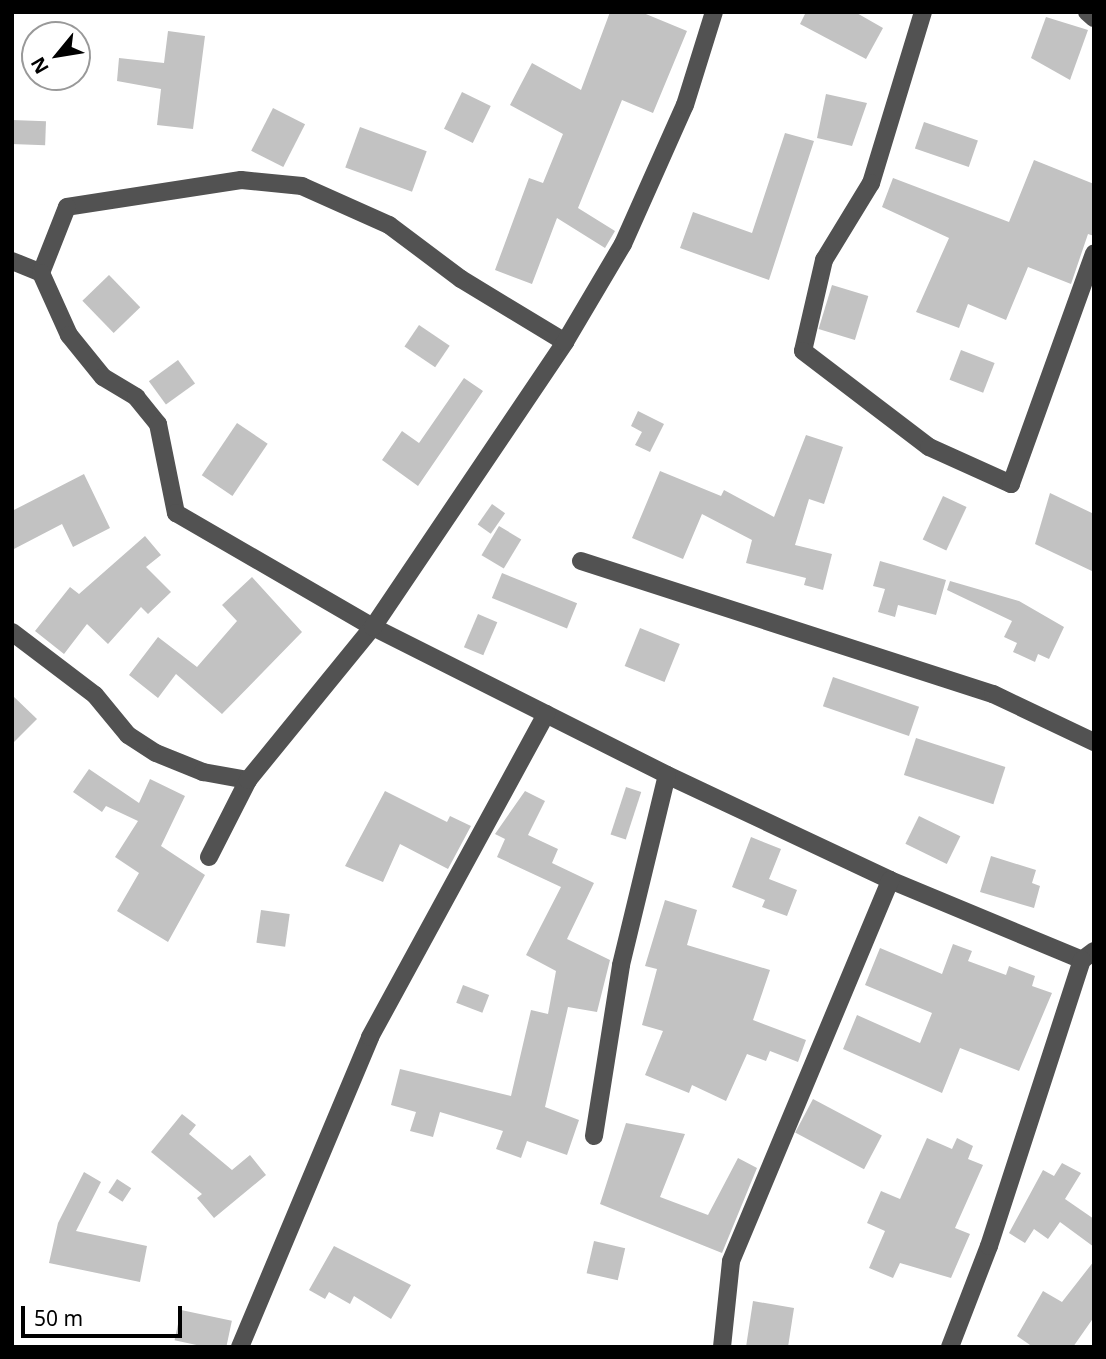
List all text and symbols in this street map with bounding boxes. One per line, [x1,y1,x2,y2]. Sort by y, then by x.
north arrow [21,21,91,91]
text: N [24,52,55,79]
scale bar [24,1292,186,1336]
text: 50 m [34,1304,83,1332]

